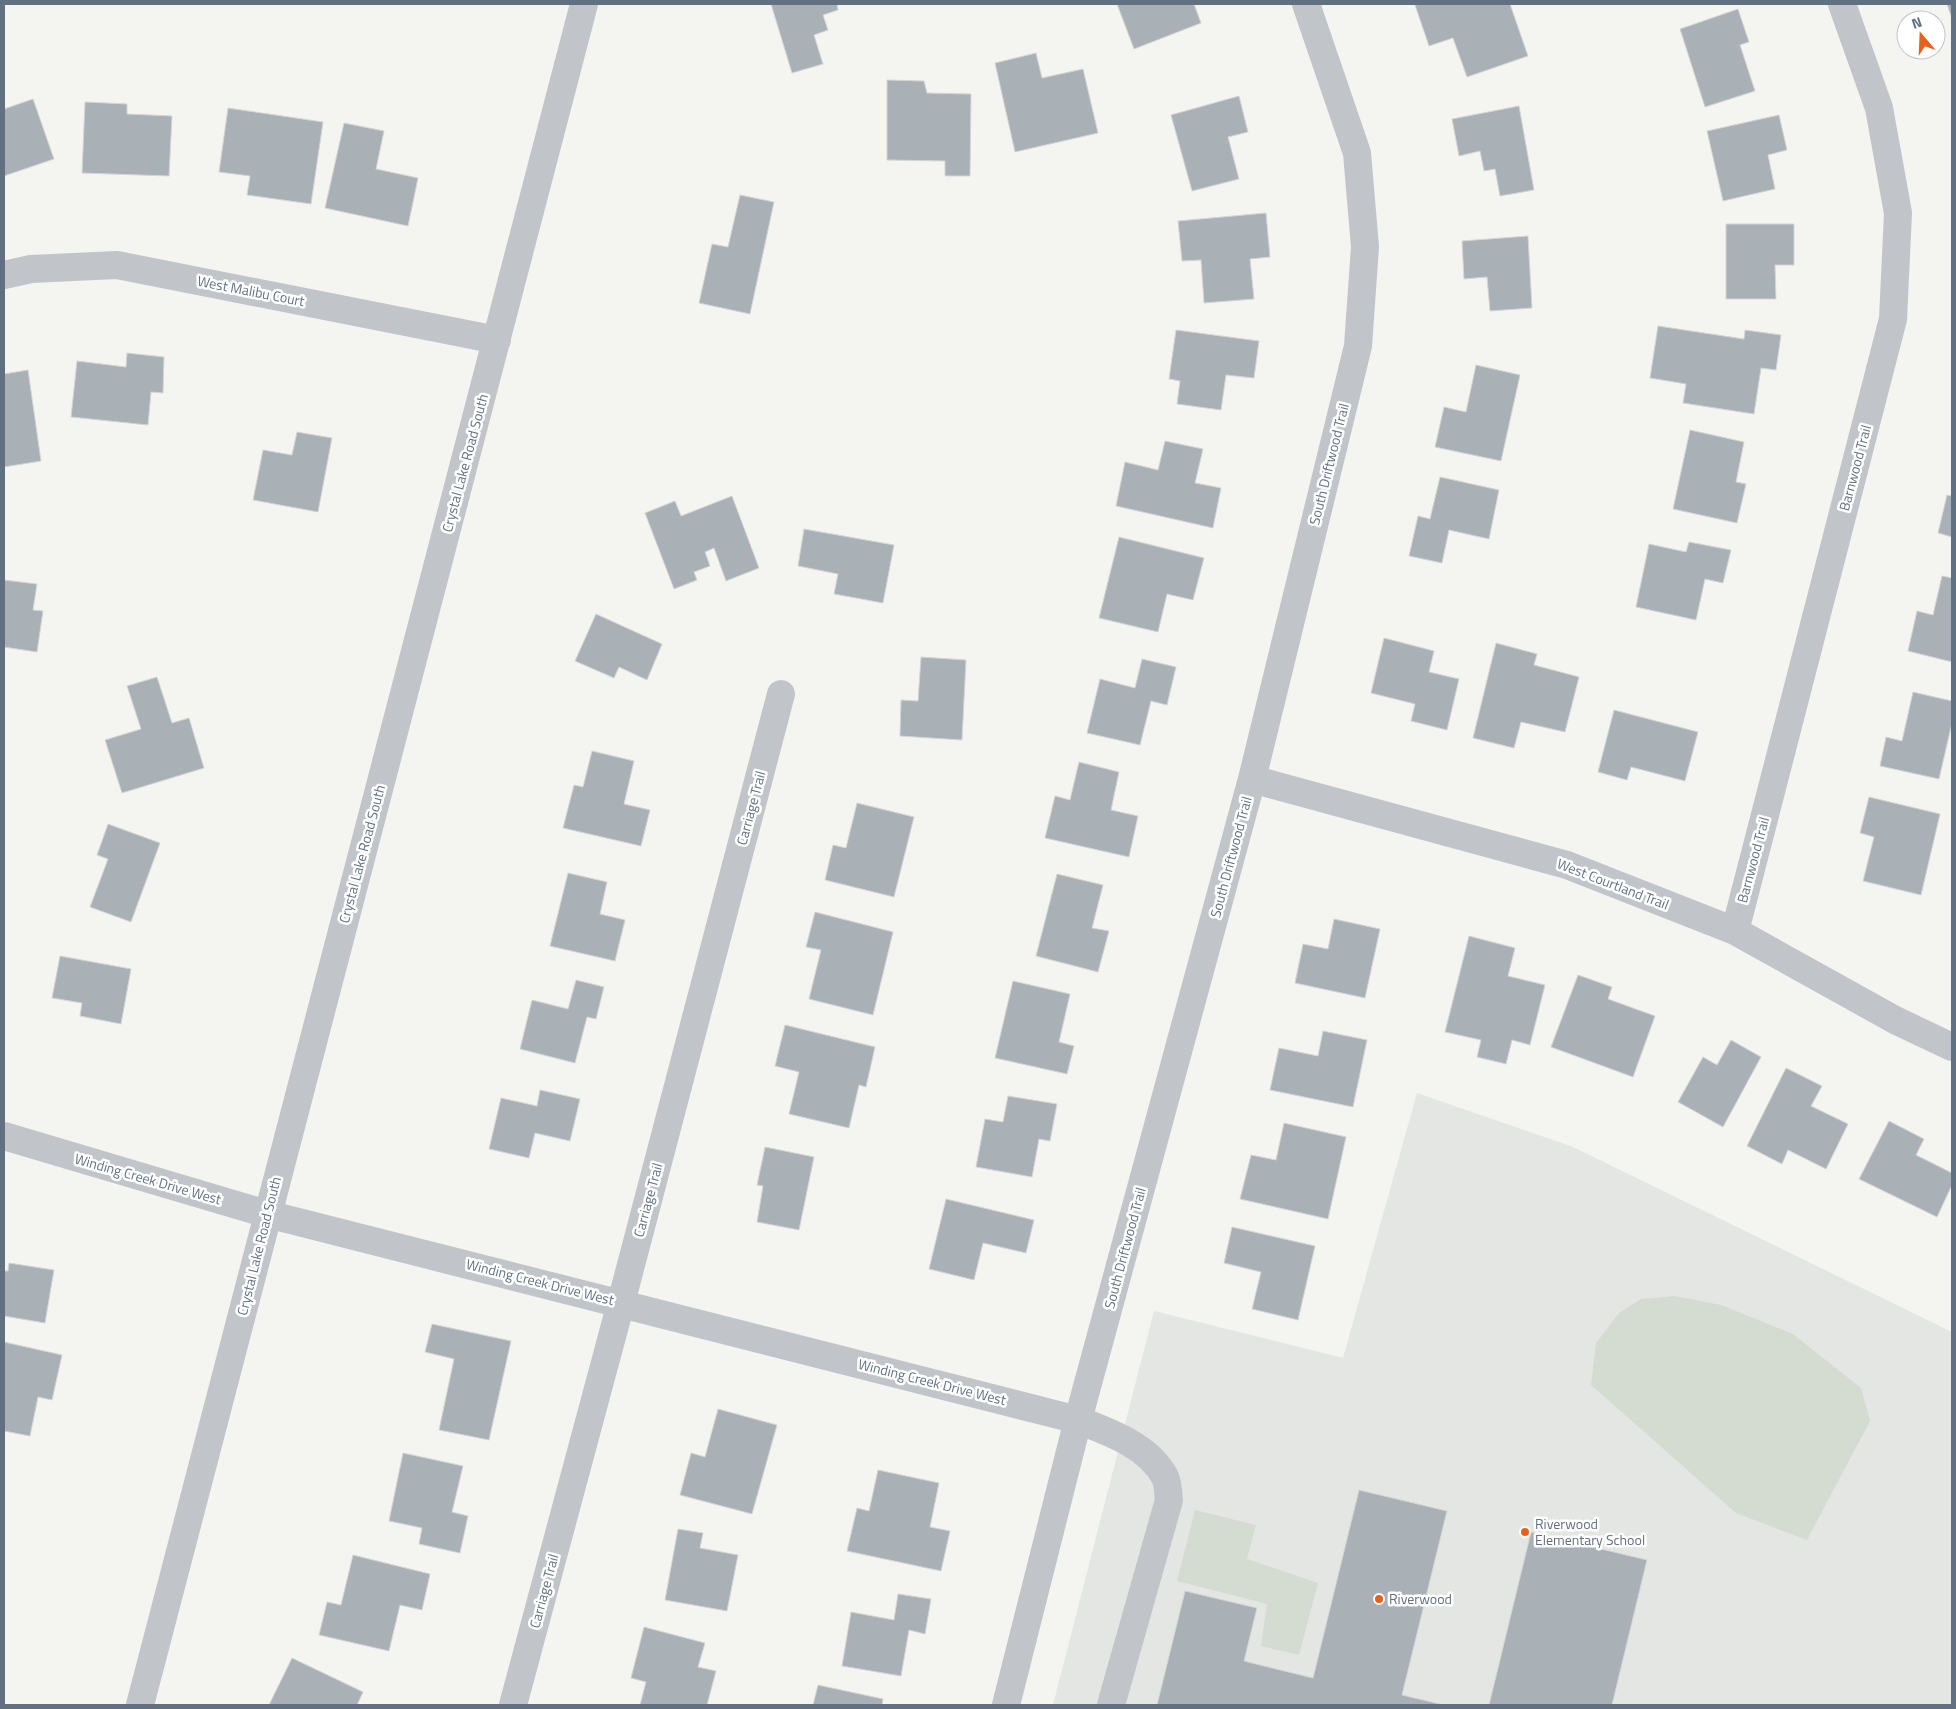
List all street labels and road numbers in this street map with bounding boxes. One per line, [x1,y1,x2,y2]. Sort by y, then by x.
street label: West Malibu Court [196,270,307,311]
street label: Crystal Lake Road South [436,391,493,534]
street label: South Driftwood Trail [1303,401,1354,527]
street label: Barnwood Trail [1833,423,1876,513]
street label: Carriage Trail [731,768,771,847]
street label: Crystal Lake Road South [333,782,390,925]
street label: South Driftwood Trail [1204,794,1257,920]
street label: Barnwood Trail [1731,815,1774,905]
street label: West Courtland Trail [1554,853,1672,915]
street label: Winding Creek Drive West [72,1148,224,1210]
street label: Carriage Trail [628,1160,668,1239]
street label: Crystal Lake Road South [231,1174,286,1318]
street label: South Driftwood Trail [1098,1185,1151,1311]
street label: Winding Creek Drive West [464,1253,616,1310]
street label: Winding Creek Drive West [856,1353,1008,1410]
street label: Carriage Trail [524,1551,564,1630]

